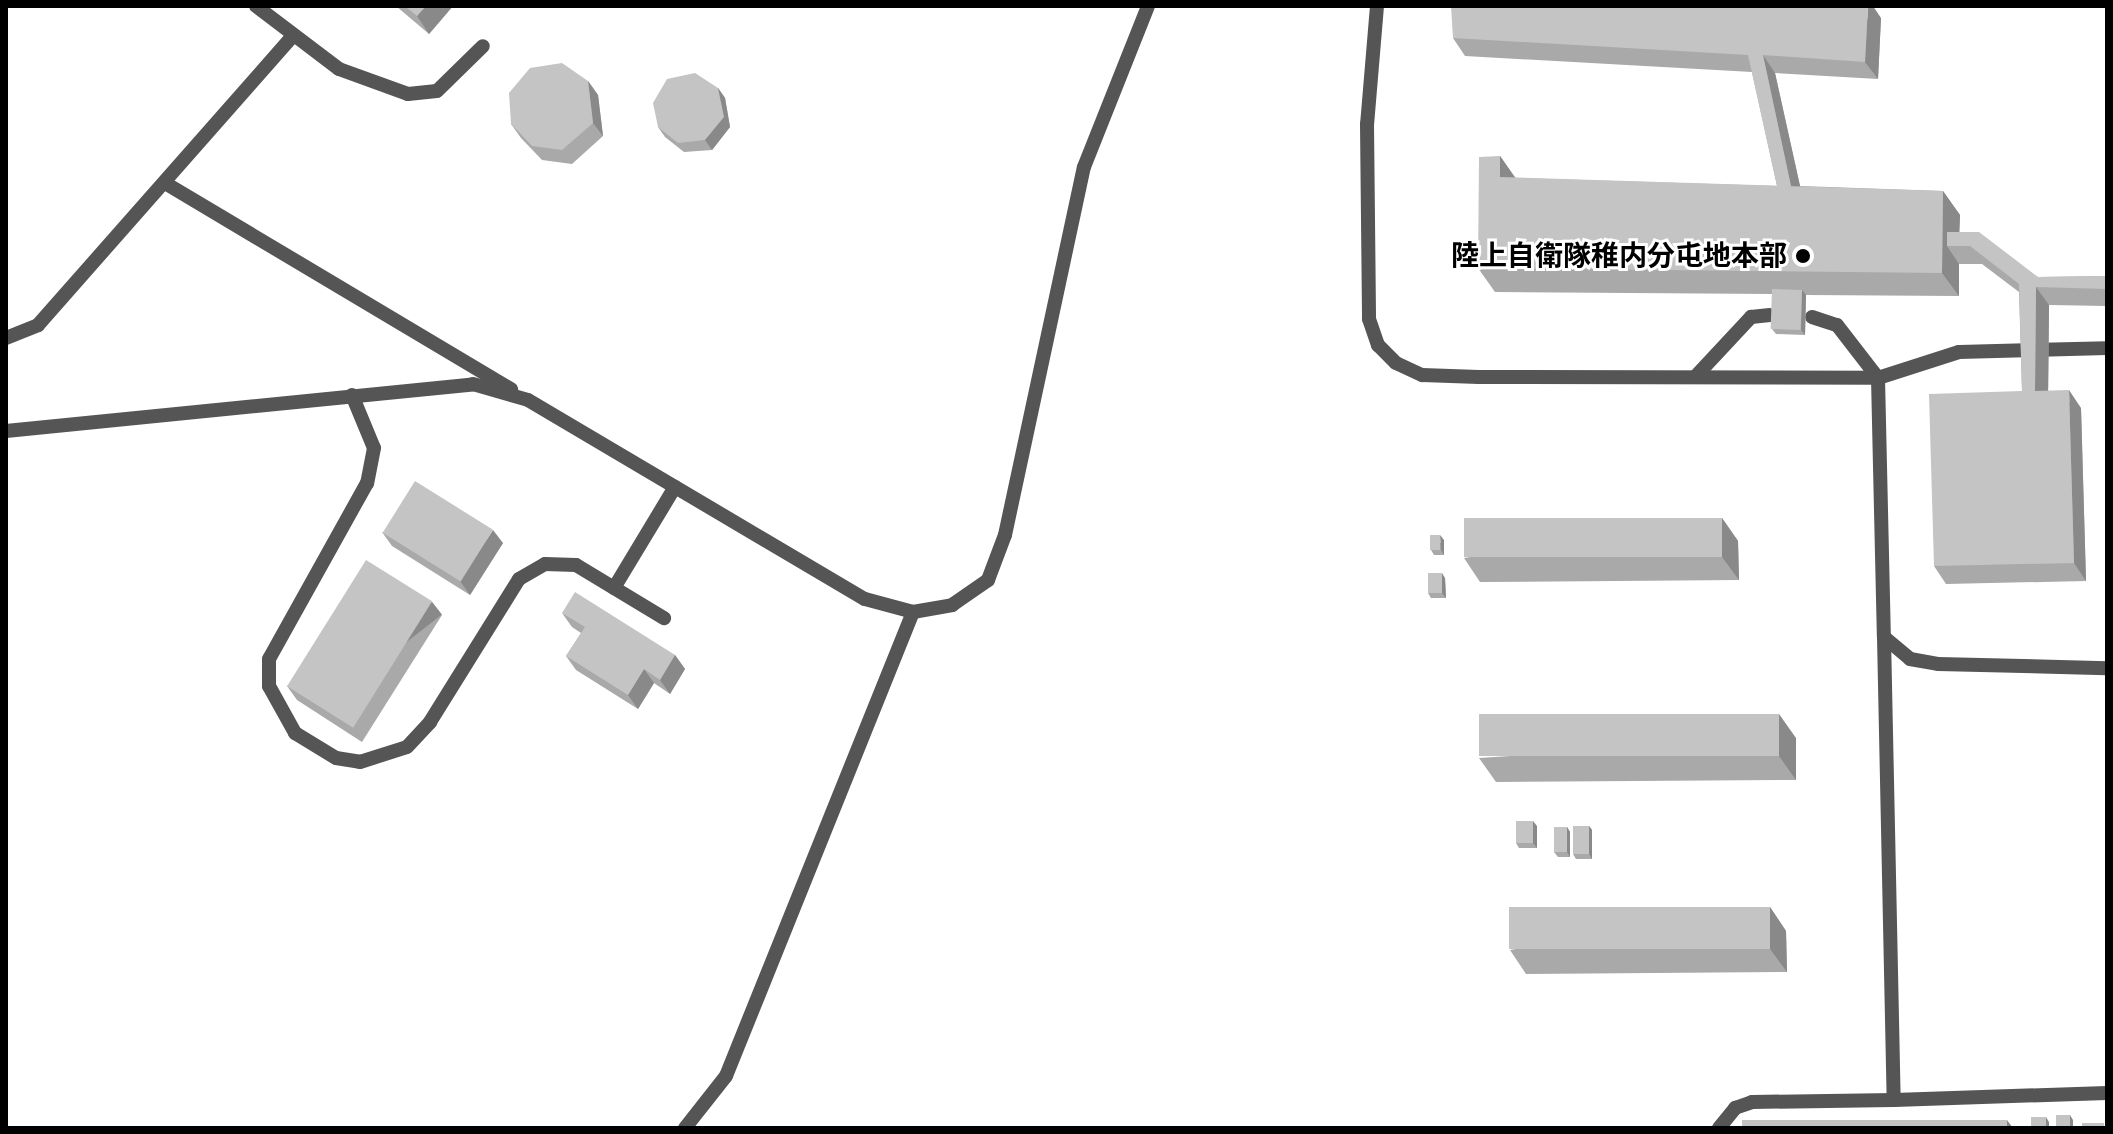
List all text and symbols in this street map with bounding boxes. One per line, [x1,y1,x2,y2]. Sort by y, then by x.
place label: 陸上自衛隊稚内分屯地本部 [1451,239,1787,273]
marker: 陸上自衛隊稚内分屯地本部 [1794,247,1812,265]

